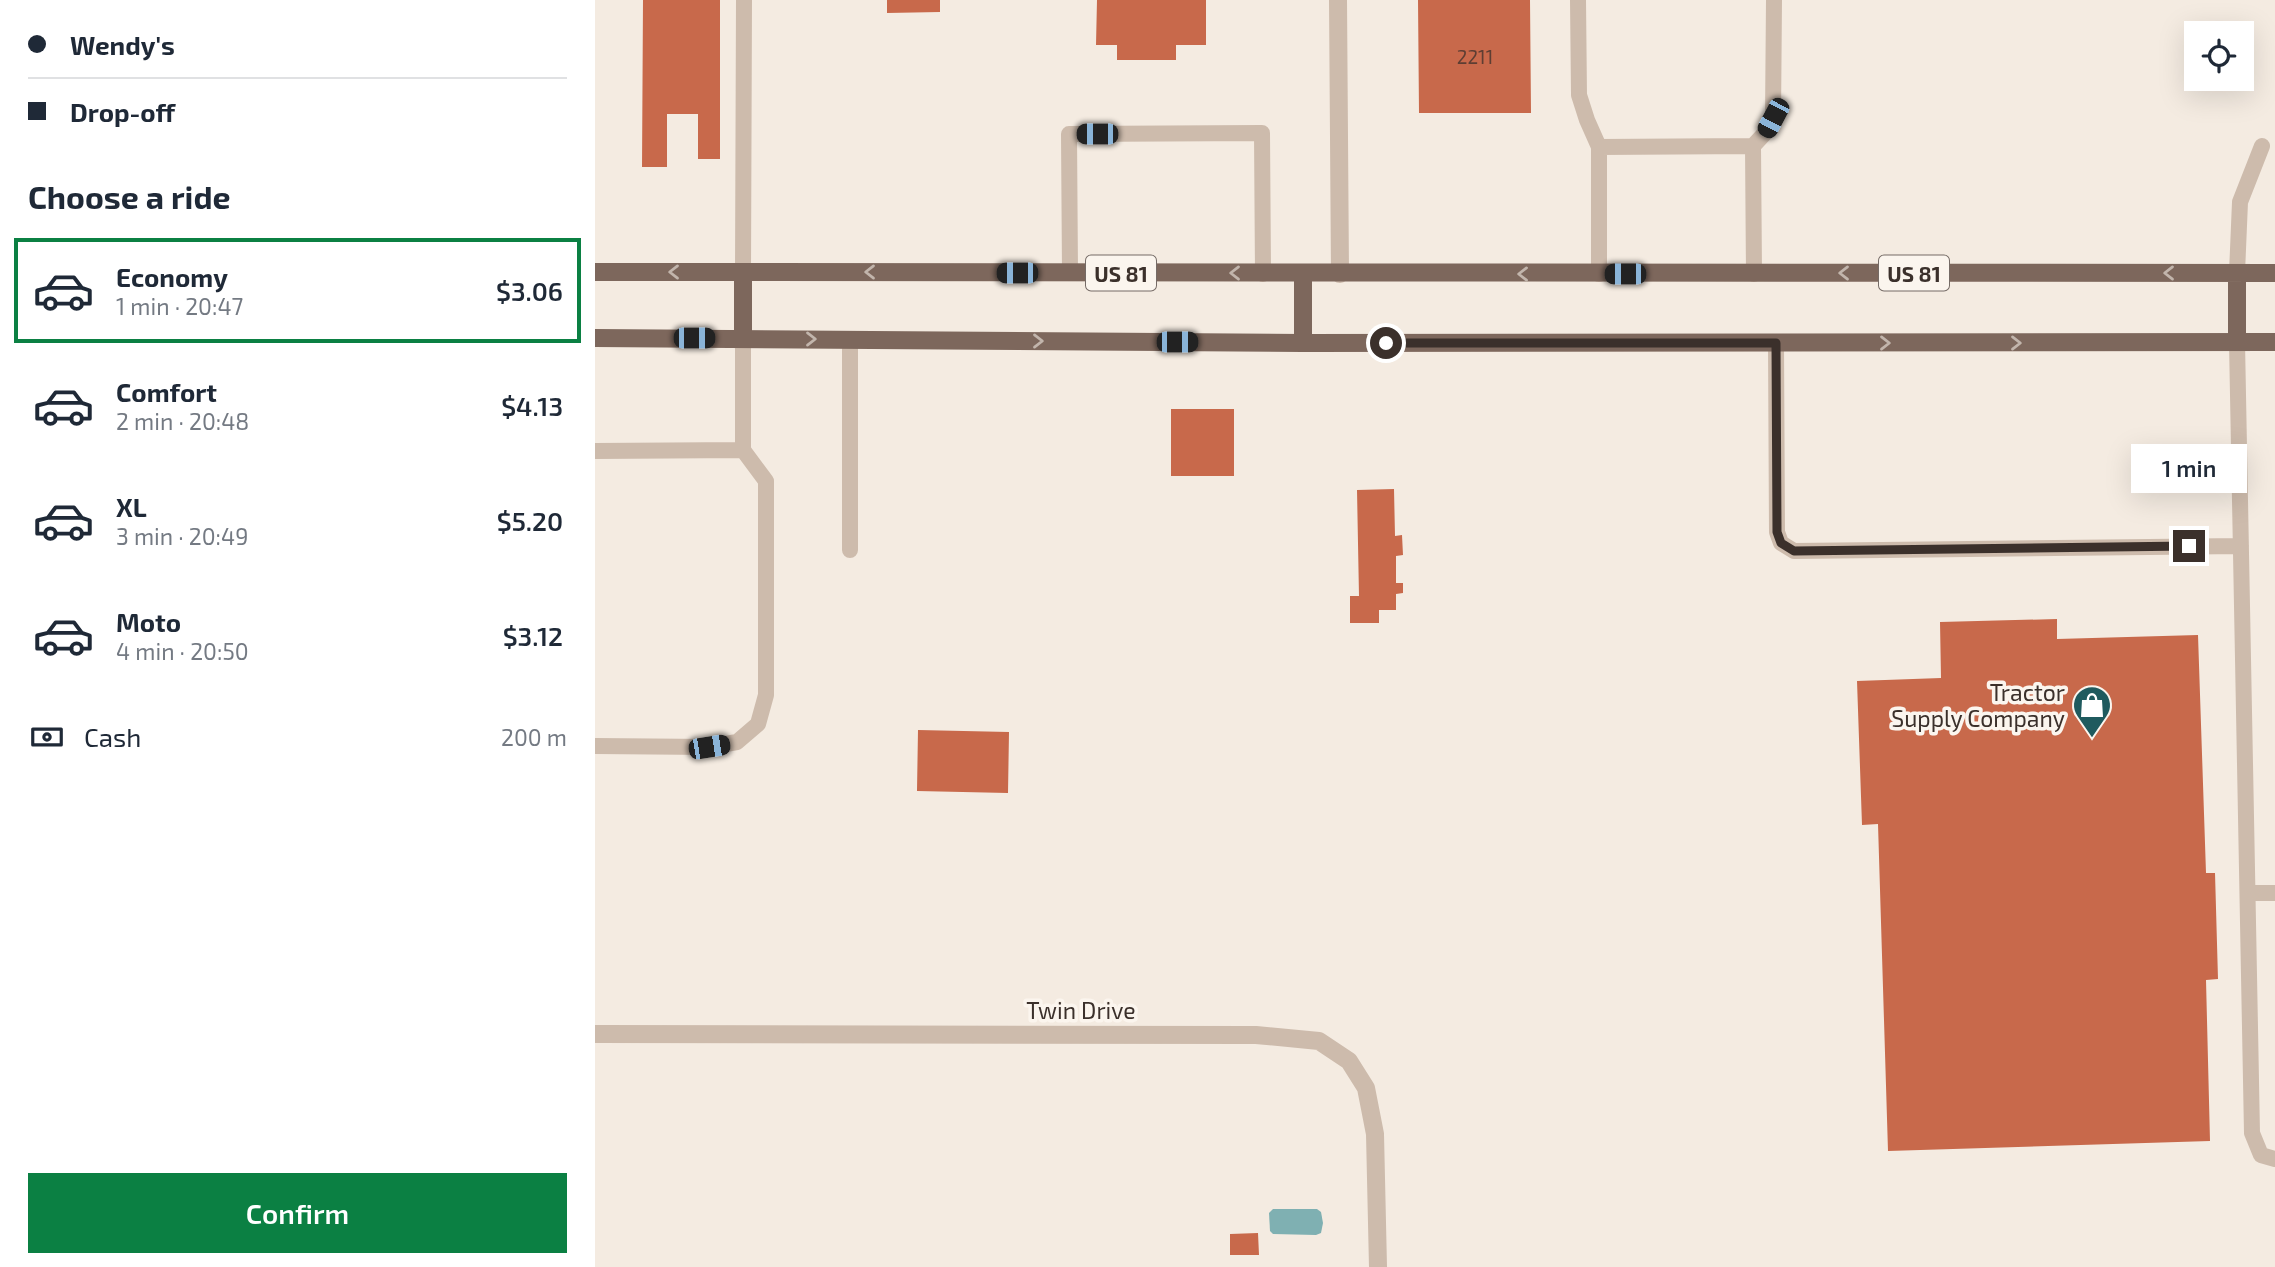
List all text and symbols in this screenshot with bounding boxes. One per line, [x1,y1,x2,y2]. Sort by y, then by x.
map controls [2184,21,2254,91]
button: locate [2184,21,2254,91]
text: Wendy's [70,29,175,60]
house number: 2211 [1457,45,1493,68]
car [1754,95,1793,141]
text: Drop-off [70,96,175,127]
car [1077,124,1119,145]
text: Choose a ride [28,177,231,215]
road number: US 81 [1086,256,1156,290]
road number: US 81 [1879,256,1949,290]
icon: car [32,259,95,322]
text: Economy [116,261,228,292]
car [997,263,1039,284]
one-way arrow [669,264,679,280]
car [1605,264,1647,285]
one-way arrow [864,265,875,280]
one-way arrow [1838,265,1848,281]
one-way arrow [2163,265,2174,281]
one-way arrow [1229,266,1240,281]
one-way arrow [1517,266,1527,282]
text: $3.06 [496,275,563,306]
text: 1 min · 20:47 [116,292,243,320]
route start [1370,327,1402,359]
car [674,328,716,349]
one-way arrow [806,331,817,347]
car [1157,332,1199,353]
one-way arrow [1034,333,1044,349]
one-way arrow [1881,335,1891,351]
one-way arrow [2011,335,2021,351]
icon: car [32,374,95,437]
text: Comfort [116,376,217,407]
text: $4.13 [501,390,563,421]
text: 2 min · 20:48 [116,407,249,435]
callout: 1 min [2131,444,2247,494]
text: 1 min [2162,454,2216,482]
icon: car [32,489,95,552]
text: XL [116,491,147,522]
text: $5.20 [497,505,563,536]
text: 3 min · 20:49 [116,522,248,550]
route end [2173,530,2205,562]
icon: car [32,604,95,667]
text: Moto [116,606,181,637]
text: $3.12 [503,620,563,651]
text: 4 min · 20:50 [116,637,249,665]
place label: Tractor Supply Company [1891,678,2065,732]
shop icon: Tractor Supply Company [2071,684,2113,739]
icon: cash [28,718,66,756]
text: Cash [84,721,141,752]
text: 200 m [501,723,567,751]
car [687,733,732,761]
street label: Twin Drive [1026,996,1136,1024]
button: Confirm [28,1173,567,1253]

